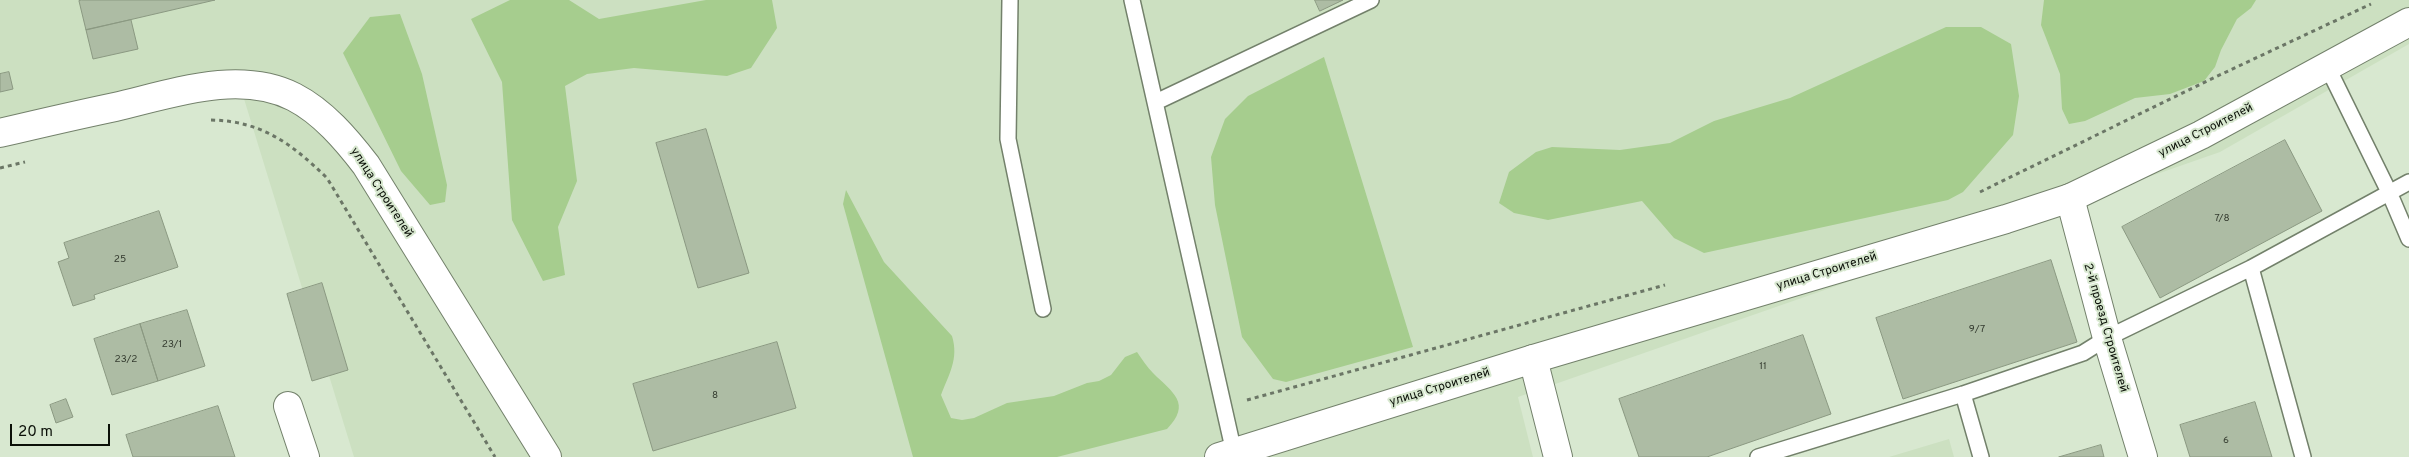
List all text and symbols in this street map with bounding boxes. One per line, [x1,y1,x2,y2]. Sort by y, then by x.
street label: улица Строителей [2156,101,2256,161]
street label: улица Строителей [347,145,415,241]
house number: 7/8 [2214,213,2230,225]
street label: улица Строителей [1775,250,1879,294]
house number: 25 [114,254,126,266]
street label: 2-й проезд Строителей [2080,262,2130,394]
house number: 9/7 [1969,324,1985,336]
house number: 23/1 [162,339,182,351]
house number: 23/2 [115,354,137,366]
house number: 11 [1759,361,1767,373]
street label: улица Строителей [1388,366,1492,410]
house number: 8 [712,390,718,402]
scale bar [12,414,112,446]
text: 20 m [18,423,53,442]
house number: 6 [2223,435,2229,447]

